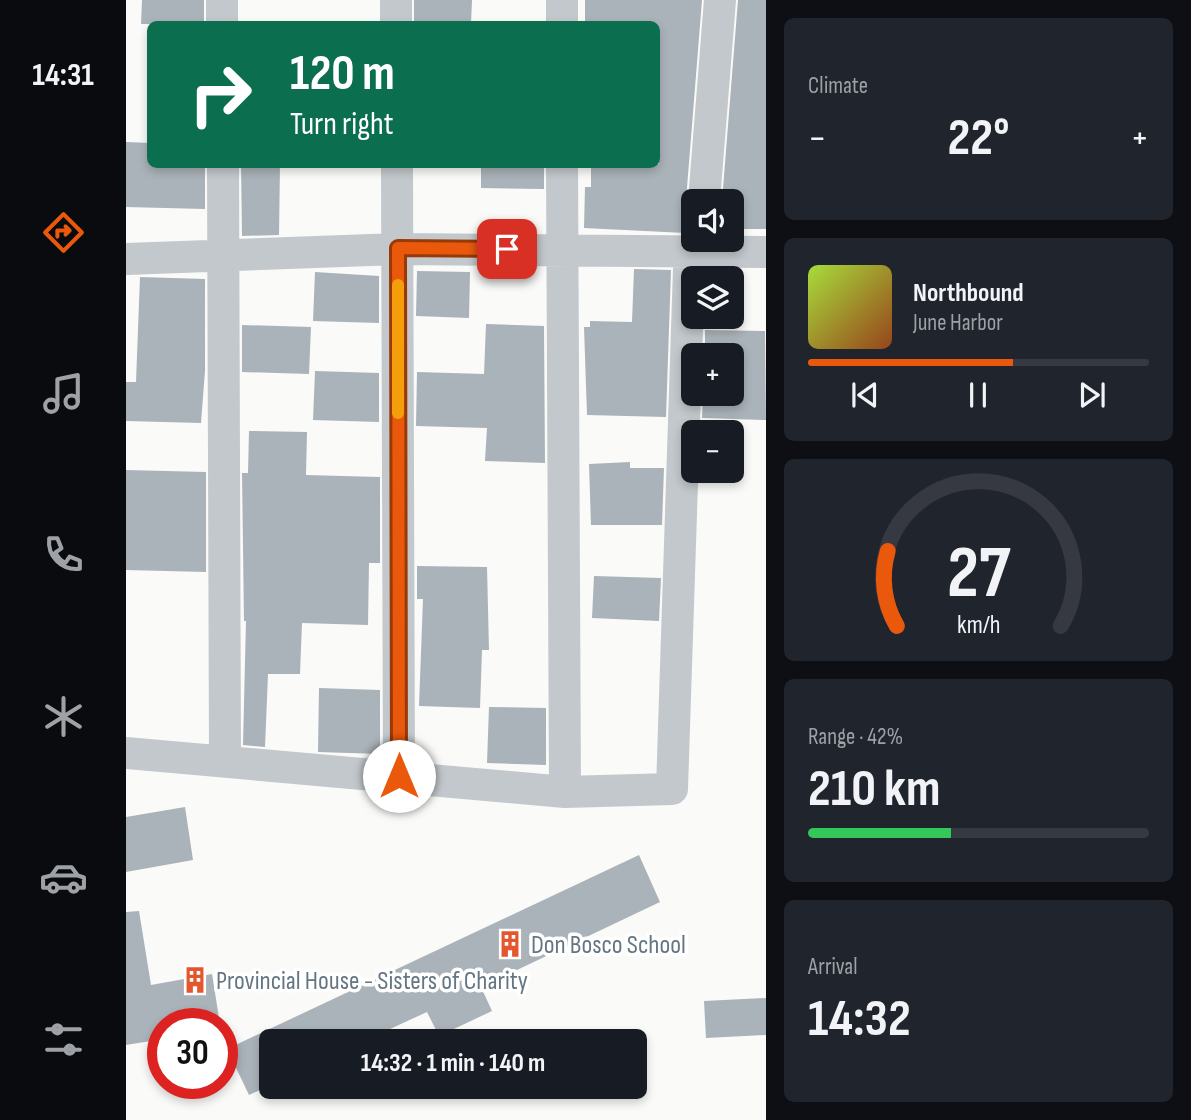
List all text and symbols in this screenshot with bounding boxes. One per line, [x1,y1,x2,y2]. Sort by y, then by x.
text: 120 m [290,45,395,104]
icon: right [175,49,266,140]
text: 14:31 [32,56,94,95]
text: Climate [808,72,868,100]
text: Turn right [290,105,394,144]
text: 22° [947,107,1010,170]
text: − [808,116,827,161]
text: + [1130,116,1149,161]
map controls [681,189,744,483]
button: sound [681,189,744,252]
icon: directions [39,208,88,257]
pin [477,219,537,279]
icon: arrive [488,230,526,268]
button: layers [681,266,744,329]
text: Northbound [913,278,1024,309]
text: June Harbor [913,309,1003,337]
button: + [681,343,744,406]
icon: music [39,369,88,418]
icon: previous [846,376,884,414]
icon: pause [959,376,997,414]
icon: next [1073,376,1111,414]
button: − [681,420,744,483]
icon: phone [39,530,88,579]
text: 27 [947,530,1011,618]
text: km/h [957,610,1000,641]
icon: climate [39,692,88,741]
text: Range · 42% [808,723,903,751]
position arrow [362,739,436,813]
text: 210 km [808,758,941,821]
icon: car [39,853,88,902]
building icon: Don Bosco School [495,929,525,959]
place label: Don Bosco School [531,930,686,961]
text: Arrival [808,953,857,981]
building icon: Provincial House - Sisters of Charity [180,965,210,995]
place label: Provincial House - Sisters of Charity [216,966,528,997]
text: 14:32 [808,988,911,1051]
speed limit sign: 30 [147,1008,238,1099]
icon: filters [39,1015,88,1064]
text: 14:32 · 1 min · 140 m [361,1048,545,1079]

